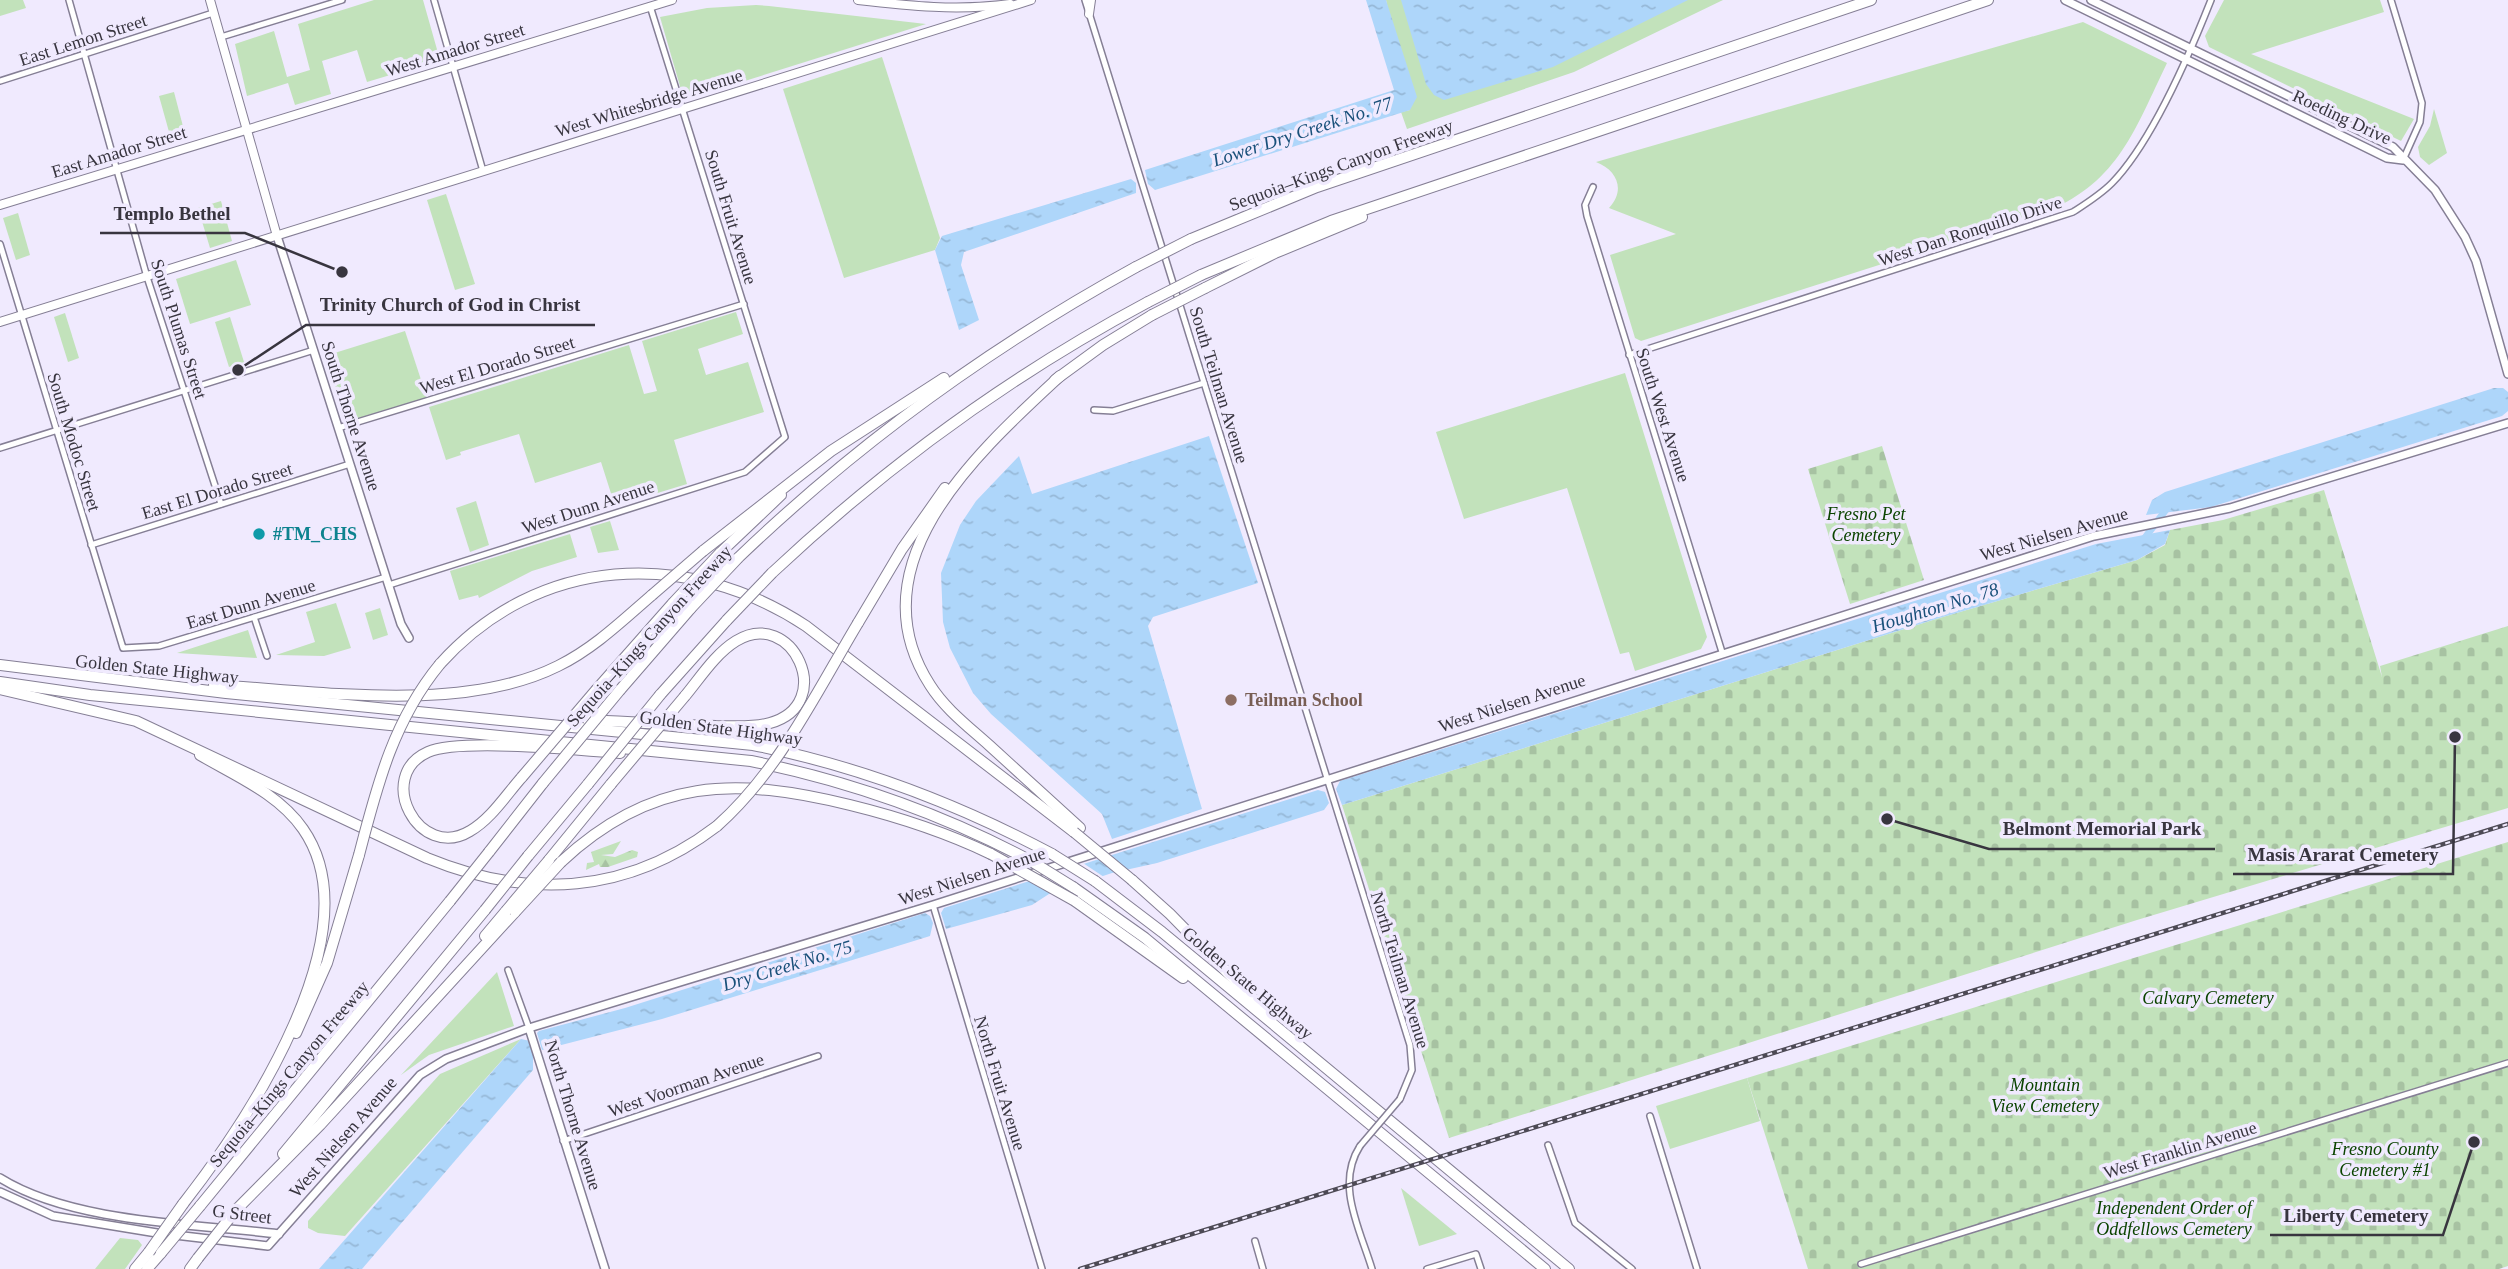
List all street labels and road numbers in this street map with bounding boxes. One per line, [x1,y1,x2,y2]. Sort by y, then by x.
street label: East Lemon Street [17,10,149,70]
street label: West Amador Street [383,19,527,81]
street label: West Whitesbridge Avenue [553,65,745,141]
street label: Roeding Drive [2290,85,2394,149]
street label: Sequoia–Kings Canyon Freeway [1226,115,1456,215]
street label: East Amador Street [49,122,189,182]
street label: South Fruit Avenue [701,147,761,287]
street label: West Dan Ronquillo Drive [1876,192,2064,270]
street label: South Plumas Street [147,256,211,402]
street label: South Teilman Avenue [1186,304,1252,466]
street label: West El Dorado Street [417,332,577,398]
street label: South Thorne Avenue [317,339,385,493]
street label: South West Avenue [1632,345,1694,485]
street label: South Modoc Street [43,370,105,514]
street label: East El Dorado Street [139,459,295,523]
street label: West Dunn Avenue [519,476,657,538]
street label: West Nielsen Avenue [1978,503,2130,565]
street label: Sequoia–Kings Canyon Freeway [562,541,736,731]
street label: East Dunn Avenue [184,575,318,633]
street label: Golden State Highway [74,650,240,688]
street label: West Nielsen Avenue [1436,670,1588,736]
street label: Golden State Highway [638,707,804,749]
street label: West Nielsen Avenue [896,843,1048,909]
street label: North Teilman Avenue [1367,889,1433,1051]
street label: Golden State Highway [1179,923,1317,1043]
street label: Sequoia–Kings Canyon Freeway [205,977,373,1171]
street label: North Fruit Avenue [970,1013,1030,1153]
street label: North Thorne Avenue [541,1037,605,1193]
street label: West Voorman Avenue [605,1049,767,1121]
street label: West Nielsen Avenue [285,1073,401,1201]
street label: West Franklin Avenue [2101,1117,2259,1183]
street label: G Street [211,1200,273,1228]

